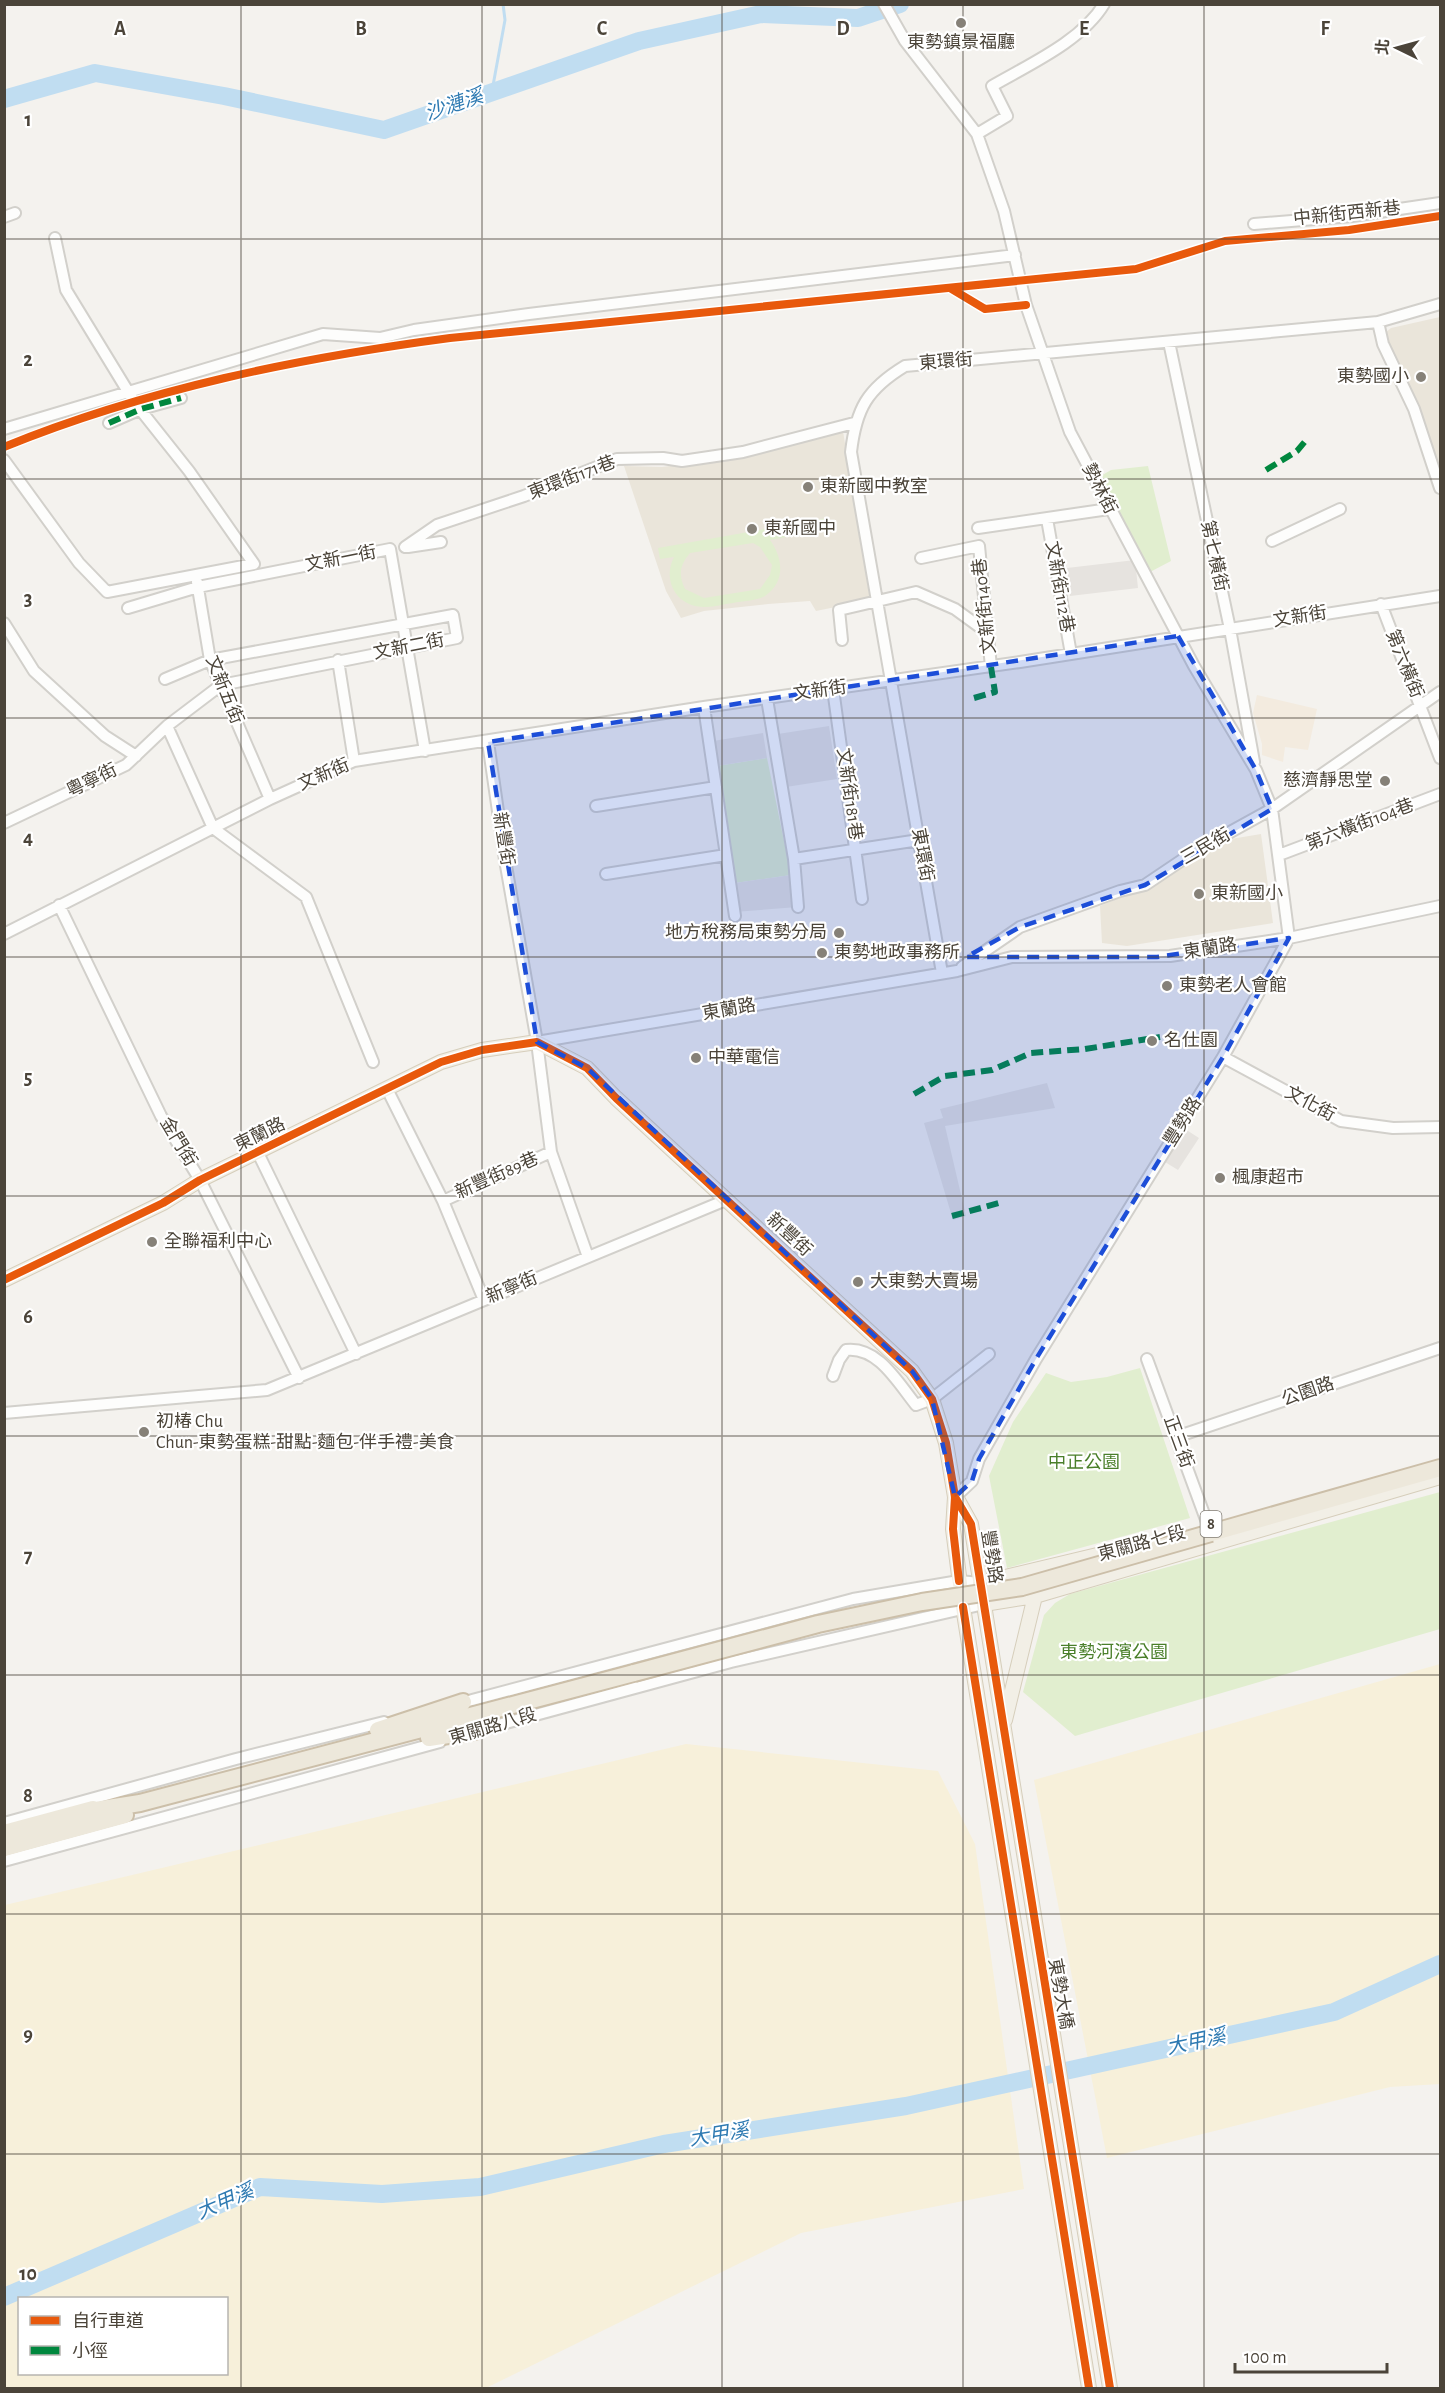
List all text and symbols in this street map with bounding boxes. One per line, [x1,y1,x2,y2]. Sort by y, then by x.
marker: 東勢鎮景福廳 [954,16,968,30]
north arrow [1367,18,1427,78]
text: A [114,19,126,39]
text: B [355,19,367,39]
text: C [597,19,608,39]
text: D [836,19,850,39]
text: E [1079,19,1089,39]
text: F [1320,19,1330,39]
place label: 東勢鎮景福廳 [907,32,1015,52]
text: 北 [1373,38,1392,55]
water label: 沙漣溪 [422,84,488,124]
text: 1 [24,110,32,130]
street label: 中新街西新巷 [1292,197,1402,229]
street label: 東環街 [918,349,974,373]
text: 2 [23,350,33,370]
place label: 東勢國小 [1337,366,1409,386]
marker: 東勢國小 [1414,370,1428,384]
street label: 東環街171巷 [525,451,618,503]
street label: 勢林街 [1079,460,1121,517]
place label: 東新國中教室 [820,476,928,496]
marker: 東新國中教室 [801,480,815,494]
place label: 東新國中 [764,518,836,538]
street label: 第七橫街 [1198,518,1232,593]
marker: 東新國中 [745,522,759,536]
street label: 文新街112巷 [1042,540,1078,634]
street label: 文新一街 [304,541,378,575]
street label: 文新街140巷 [969,557,999,655]
text: 3 [24,589,32,609]
street label: 文新街 [1272,602,1328,630]
street label: 第六橫街 [1382,627,1428,701]
street label: 文新二街 [372,629,446,663]
street label: 文新五街 [202,653,248,727]
street label: 文新街 [792,676,848,704]
street label: 文新街181巷 [834,746,866,841]
street label: 文新街 [295,754,352,794]
street label: 粵寧街 [63,759,120,801]
place label: 慈濟靜思堂 [1283,770,1373,790]
marker: 慈濟靜思堂 [1378,774,1392,788]
street label: 第六橫街104巷 [1303,794,1417,854]
street label: 新豐街 [490,811,518,867]
street label: 三民街 [1177,824,1234,868]
street label: 東環街 [908,827,938,883]
text: 4 [23,828,33,848]
place label: 東新國小 [1211,883,1283,903]
marker: 東新國小 [1192,887,1206,901]
place label: 地方稅務局東勢分局 [665,922,827,942]
marker: 地方稅務局東勢分局 [832,926,846,940]
street label: 東蘭路 [1182,934,1238,962]
place label: 東勢地政事務所 [834,942,960,962]
marker: 東勢地政事務所 [815,946,829,960]
place label: 東勢老人會館 [1179,975,1287,995]
marker: 東勢老人會館 [1160,979,1174,993]
street label: 東蘭路 [701,994,757,1024]
place label: 名仕園 [1164,1030,1218,1050]
marker: 名仕園 [1145,1034,1159,1048]
place label: 中華電信 [708,1047,780,1067]
marker: 中華電信 [689,1051,703,1065]
text: 5 [24,1068,32,1088]
street label: 文化街 [1282,1082,1339,1125]
street label: 豐勢路 [1159,1093,1205,1150]
street label: 金門街 [156,1113,201,1170]
street label: 東蘭路 [231,1113,288,1155]
street label: 新豐街89巷 [452,1148,541,1202]
place label: 楓康超市 [1232,1167,1304,1187]
marker: 楓康超市 [1213,1171,1227,1185]
street label: 新豐街 [763,1209,816,1260]
place label: 全聯福利中心 [164,1231,272,1251]
marker: 全聯福利中心 [145,1235,159,1249]
street label: 新寧街 [483,1267,540,1307]
place label: 大東勢大賣場 [870,1271,978,1291]
marker: 大東勢大賣場 [851,1275,865,1289]
text: 6 [23,1307,33,1327]
street label: 公園路 [1279,1373,1336,1409]
place label: 初椿 Chu Chun-東勢蛋糕-甜點-麵包-伴手禮-美食 [156,1411,455,1452]
street label: 正三街 [1160,1413,1198,1470]
marker: 初椿 Chu Chun-東勢蛋糕-甜點-麵包-伴手禮-美食 [137,1425,151,1439]
park label: 中正公園 [1048,1452,1120,1472]
road number: 8 [1200,1511,1222,1537]
street label: 東關路七段 [1096,1522,1188,1564]
street label: 豐勢路 [978,1529,1006,1585]
text: 7 [24,1546,33,1566]
park label: 東勢河濱公園 [1060,1642,1168,1662]
street label: 東關路八段 [447,1704,539,1748]
text: 8 [23,1786,33,1806]
street label: 東勢大橋 [1045,1957,1077,2031]
water label: 大甲溪 [1164,2024,1230,2058]
text: 9 [23,2025,33,2045]
water label: 大甲溪 [688,2119,753,2150]
water label: 大甲溪 [193,2179,259,2223]
text: 10 [19,2264,37,2284]
legend [18,2297,228,2375]
text: 自行車道 [72,2311,144,2331]
scale bar [1235,2336,1386,2374]
text: 小徑 [72,2341,108,2361]
text: 100 m [1244,2349,1287,2367]

